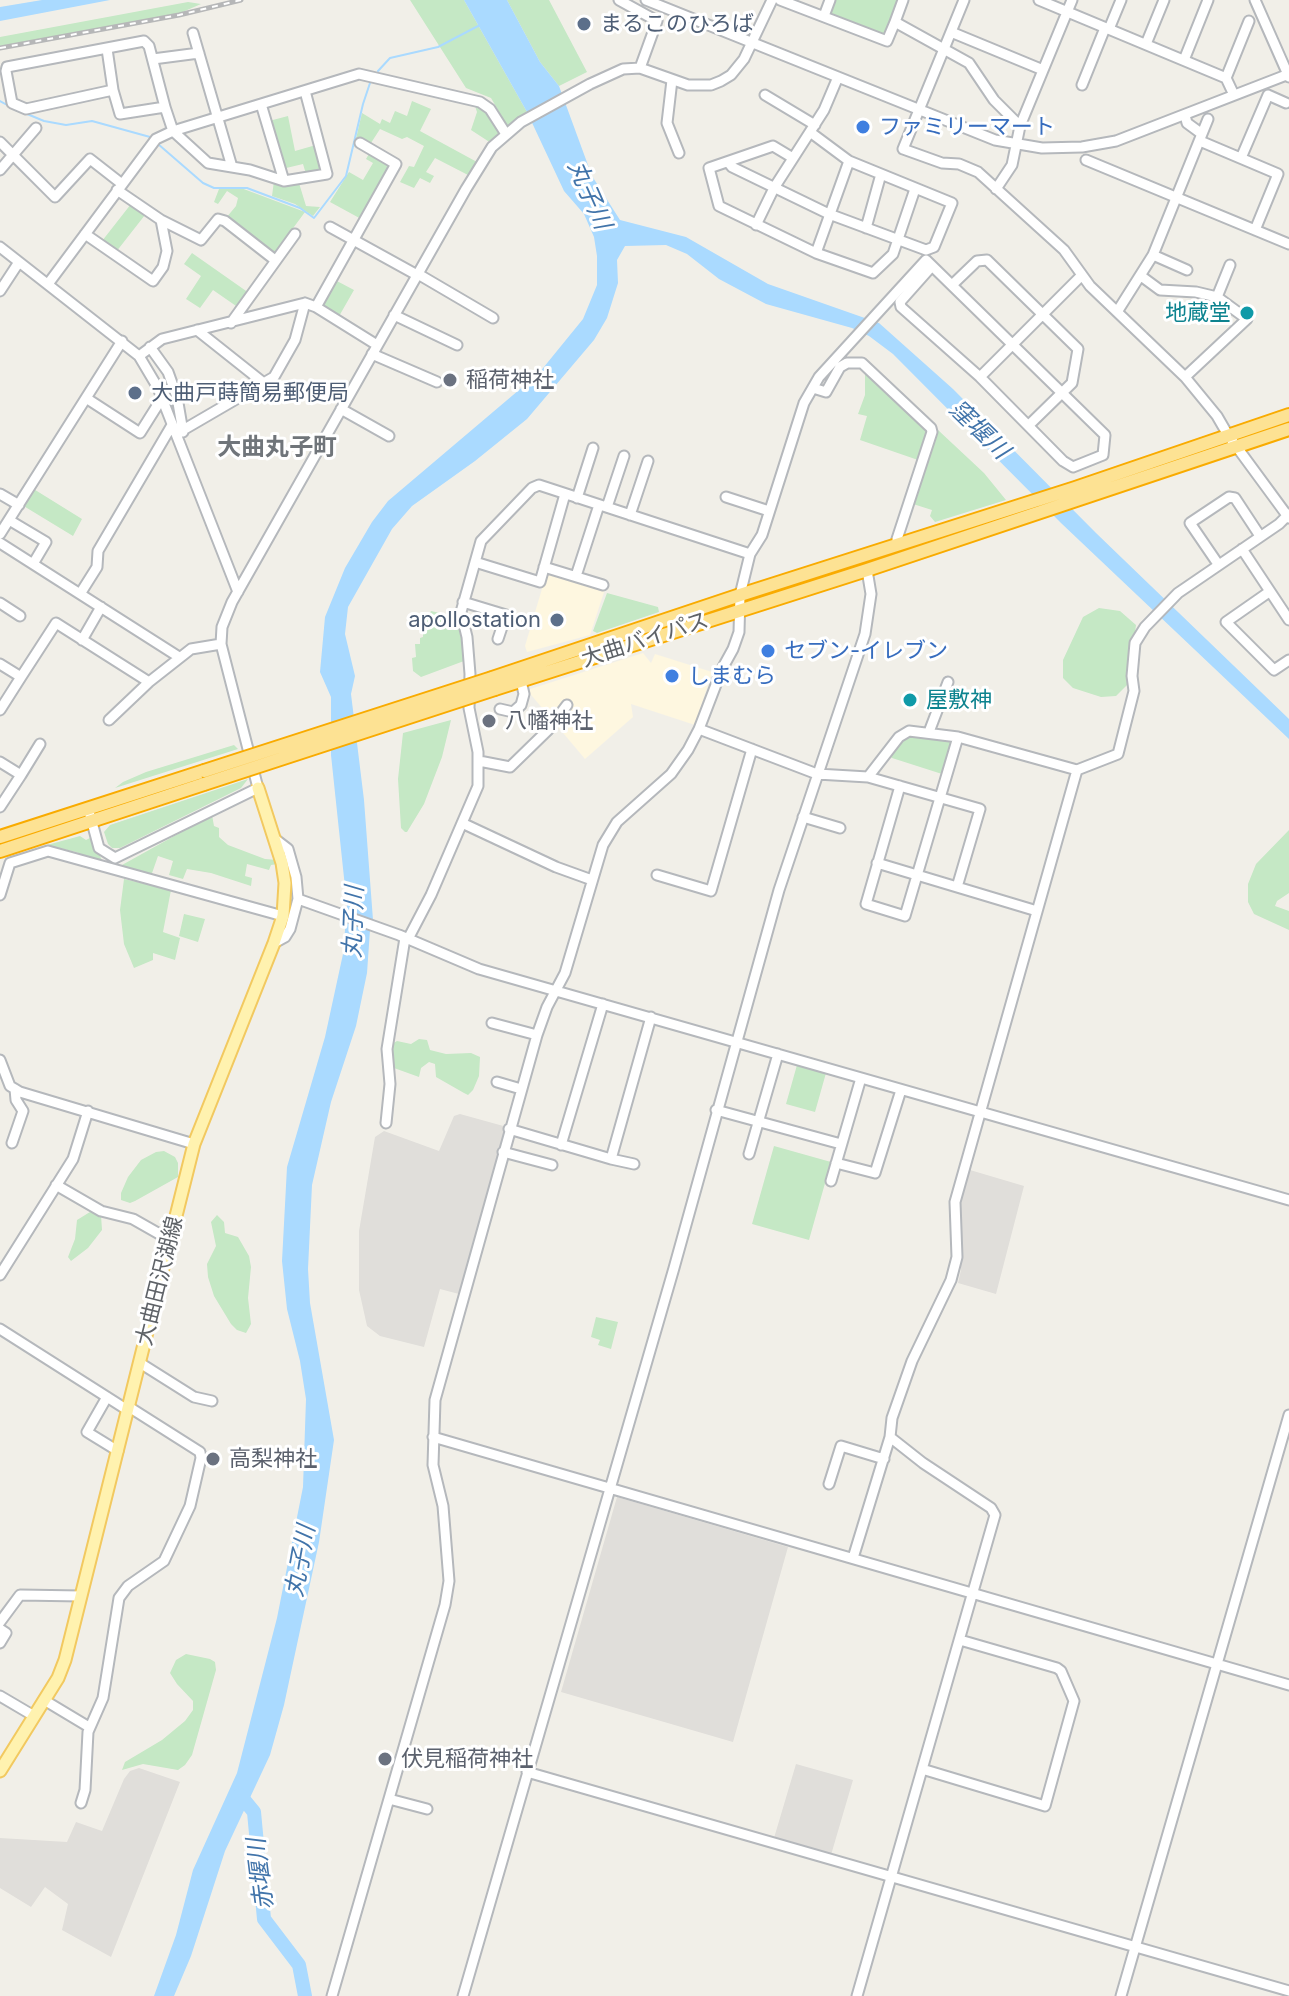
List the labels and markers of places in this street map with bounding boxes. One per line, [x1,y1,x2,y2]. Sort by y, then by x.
place label: まるこのひろば [600,11,754,37]
marker: まるこのひろば [575,15,593,33]
place label: ファミリーマート [879,114,1055,140]
marker: ファミリーマート [854,118,872,136]
place label: 地蔵堂 [1165,300,1231,326]
marker: 地蔵堂 [1238,304,1256,322]
place label: 稲荷神社 [466,367,554,393]
marker: 稲荷神社 [441,371,459,389]
place label: 大曲戸蒔簡易郵便局 [151,380,349,406]
marker: 大曲戸蒔簡易郵便局 [126,384,144,402]
place label: apollostation [408,607,541,633]
marker: apollostation [548,611,566,629]
place label: セブン-イレブン [784,638,948,664]
marker: セブン-イレブン [759,642,777,660]
place label: しまむら [688,663,776,689]
marker: しまむら [663,667,681,685]
place label: 屋敷神 [926,687,992,713]
marker: 屋敷神 [901,691,919,709]
place label: 八幡神社 [505,708,593,734]
marker: 八幡神社 [480,712,498,730]
place label: 高梨神社 [229,1446,317,1472]
marker: 高梨神社 [204,1450,222,1468]
place label: 伏見稲荷神社 [401,1746,533,1772]
marker: 伏見稲荷神社 [376,1750,394,1768]

